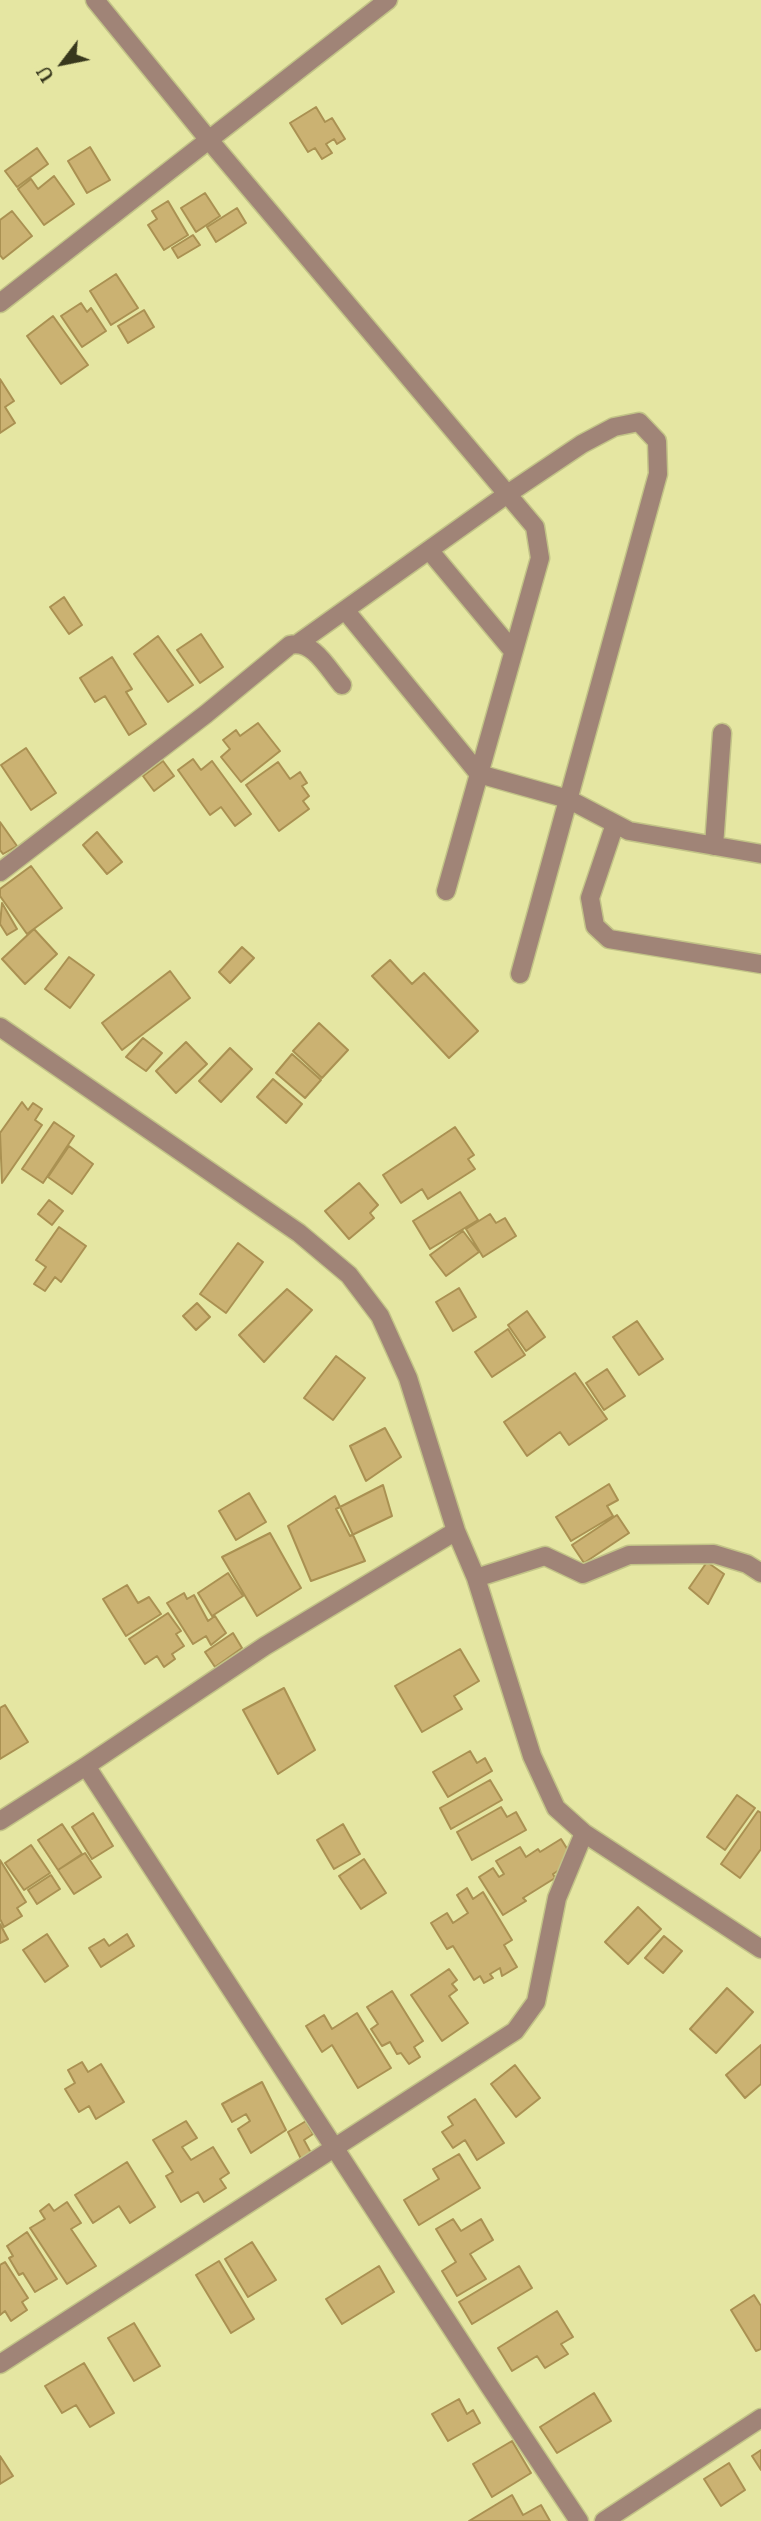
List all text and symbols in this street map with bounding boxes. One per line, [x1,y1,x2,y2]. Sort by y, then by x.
north arrow [28,28,98,98]
text: U [31,62,59,87]

